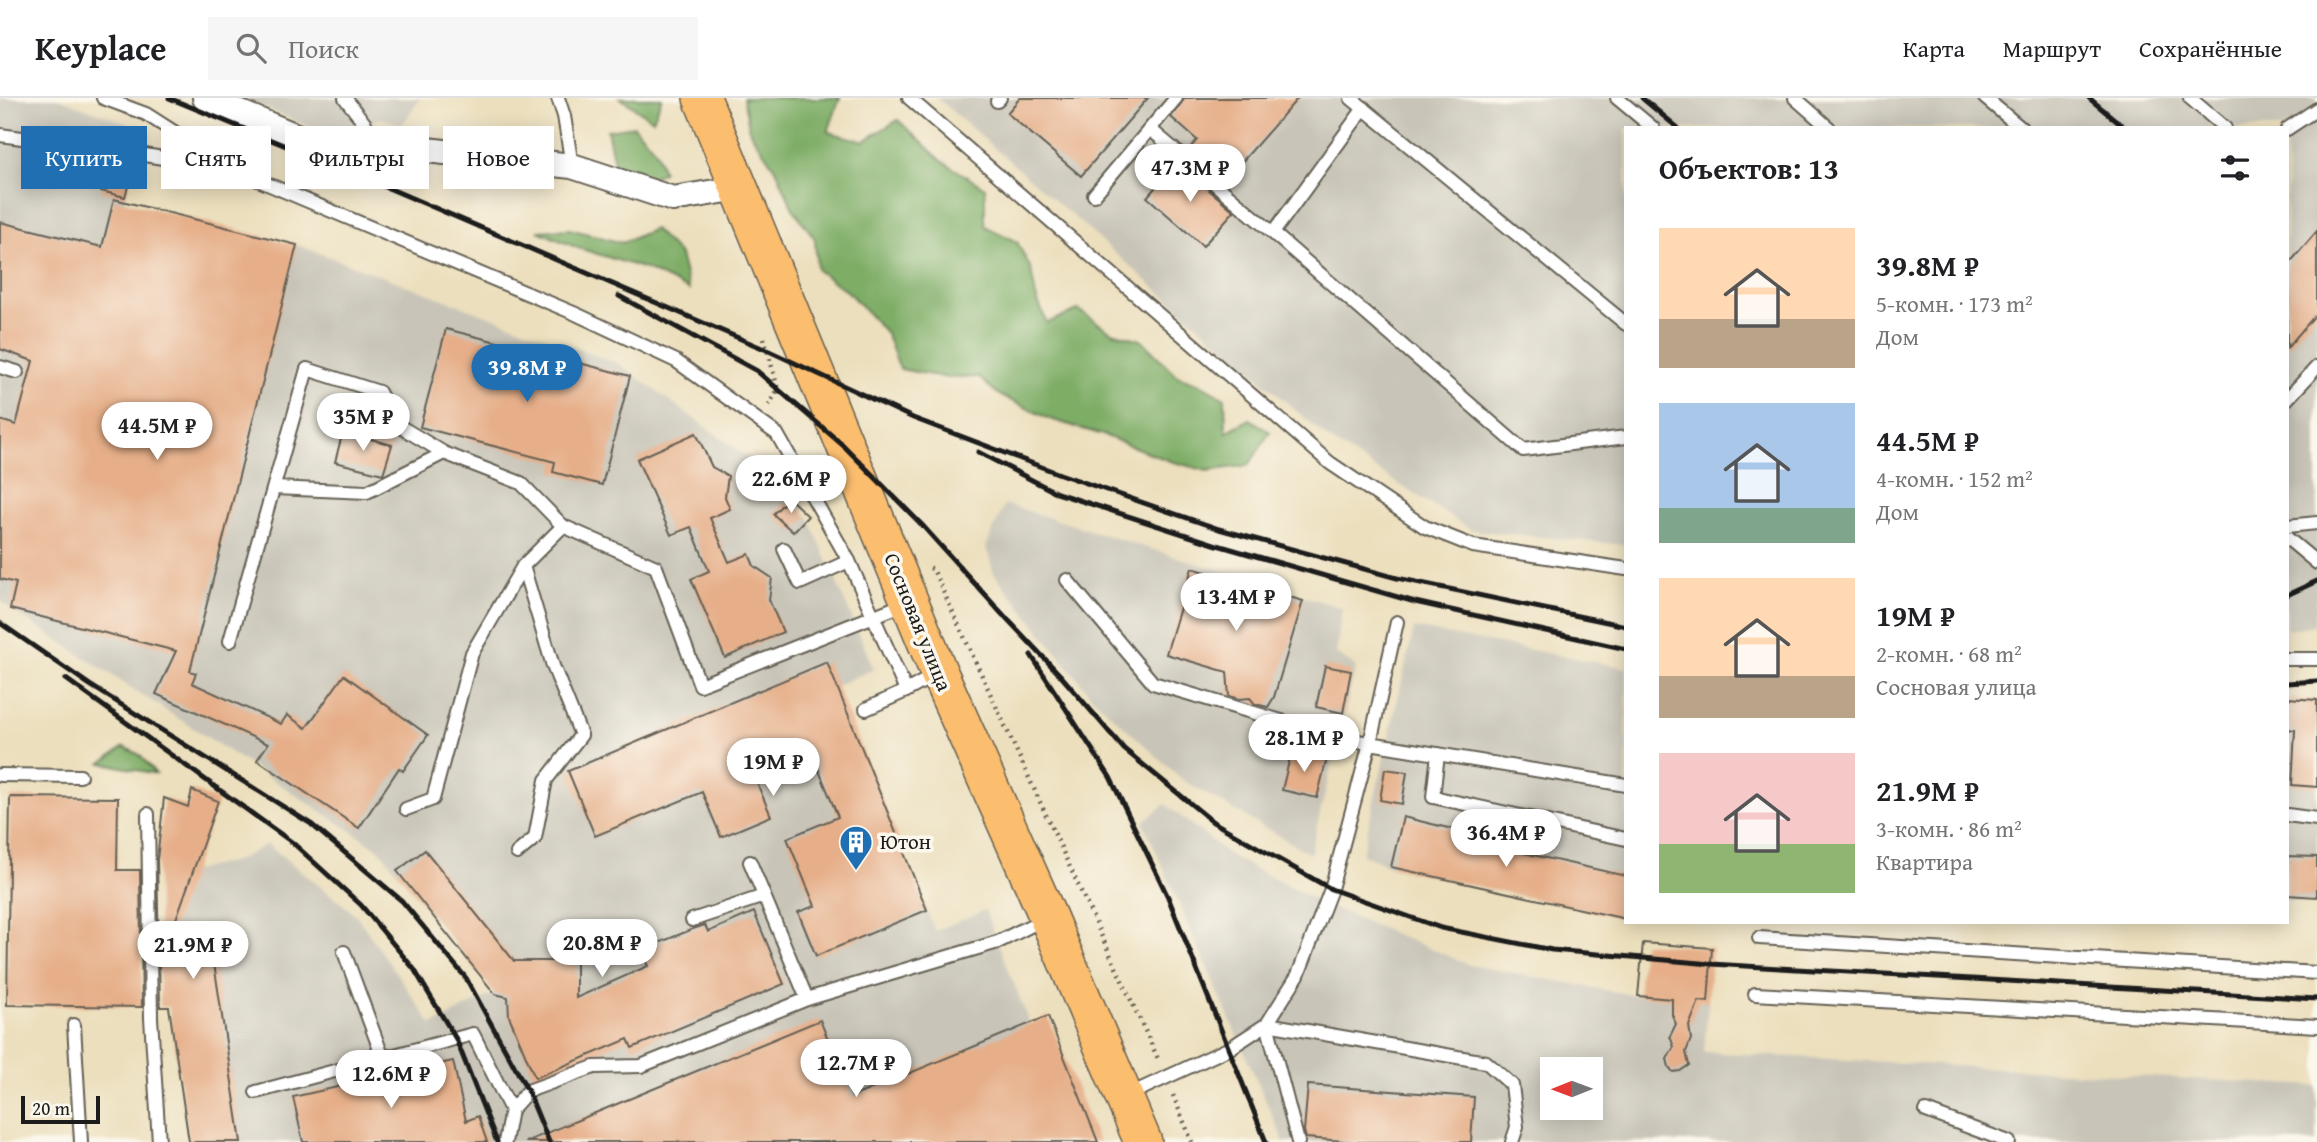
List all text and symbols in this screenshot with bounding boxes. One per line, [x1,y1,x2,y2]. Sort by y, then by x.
search box [208,17,698,80]
text: Keyplace [35,24,166,72]
icon: search [232,29,270,67]
text: Поиск [288,29,359,68]
text: Карта [1903,31,1965,66]
text: Маршрут [2003,31,2101,66]
text: Сохранённые [2139,31,2282,66]
chip: Купить [21,126,147,189]
chip: Снять [161,126,271,189]
chip: Фильтры [285,126,429,189]
chip: Новое [443,126,554,189]
pin: 47.3M ₽ [1125,144,1255,204]
text: Объектов: 13 [1659,146,1839,190]
icon: filters [2216,149,2254,187]
text: 47.3M ₽ [1150,150,1230,183]
text: 39.8M ₽ [1876,243,1979,287]
icon: home [1715,256,1799,340]
text: 5-комн. · 173 m² [1876,287,2033,320]
text: Дом [1876,320,1919,353]
pin: 39.8M ₽ [462,344,592,404]
text: 39.8M ₽ [487,350,567,383]
pin: 35M ₽ [314,394,412,453]
text: 35M ₽ [333,399,393,432]
pin: 44.5M ₽ [92,402,222,462]
text: 44.5M ₽ [117,408,197,441]
text: 44.5M ₽ [1876,418,1979,462]
icon: home [1715,431,1799,515]
pin: 22.6M ₽ [726,456,856,515]
text: 22.6M ₽ [751,461,831,494]
text: 4-комн. · 152 m² [1876,462,2033,495]
text: Дом [1876,495,1919,528]
street label: Сосновая улица [877,548,960,696]
pin: 13.4M ₽ [1171,574,1301,633]
text: 13.4M ₽ [1196,579,1276,612]
text: 19M ₽ [1876,593,1955,637]
icon: home [1715,606,1799,690]
text: 2-комн. · 68 m² [1876,637,2022,670]
text: Сосновая улица [1876,670,2036,703]
pin: 28.1M ₽ [1239,714,1369,774]
text: 28.1M ₽ [1264,720,1344,753]
pin: 19M ₽ [724,738,822,798]
text: 19M ₽ [743,744,803,777]
text: 21.9M ₽ [1876,768,1979,812]
icon: home [1715,781,1799,865]
pin: 36.4M ₽ [1441,810,1571,869]
text: 3-комн. · 86 m² [1876,812,2022,845]
text: 36.4M ₽ [1466,815,1546,848]
building icon: Ютон [837,823,875,872]
place label: Ютон [880,826,931,857]
text: Квартира [1876,845,1973,878]
pin: 20.8M ₽ [537,920,667,979]
pin: 21.9M ₽ [128,922,258,981]
text: 20.8M ₽ [562,925,642,958]
text: 21.9M ₽ [153,927,233,960]
pin: 12.7M ₽ [791,1040,921,1099]
text: 12.7M ₽ [816,1045,896,1078]
pin: 12.6M ₽ [326,1051,456,1110]
text: 12.6M ₽ [351,1056,431,1089]
north arrow [1540,1057,1603,1120]
map controls [1540,1057,1603,1120]
scale bar [21,1093,100,1125]
text: 20 m [32,1094,70,1122]

